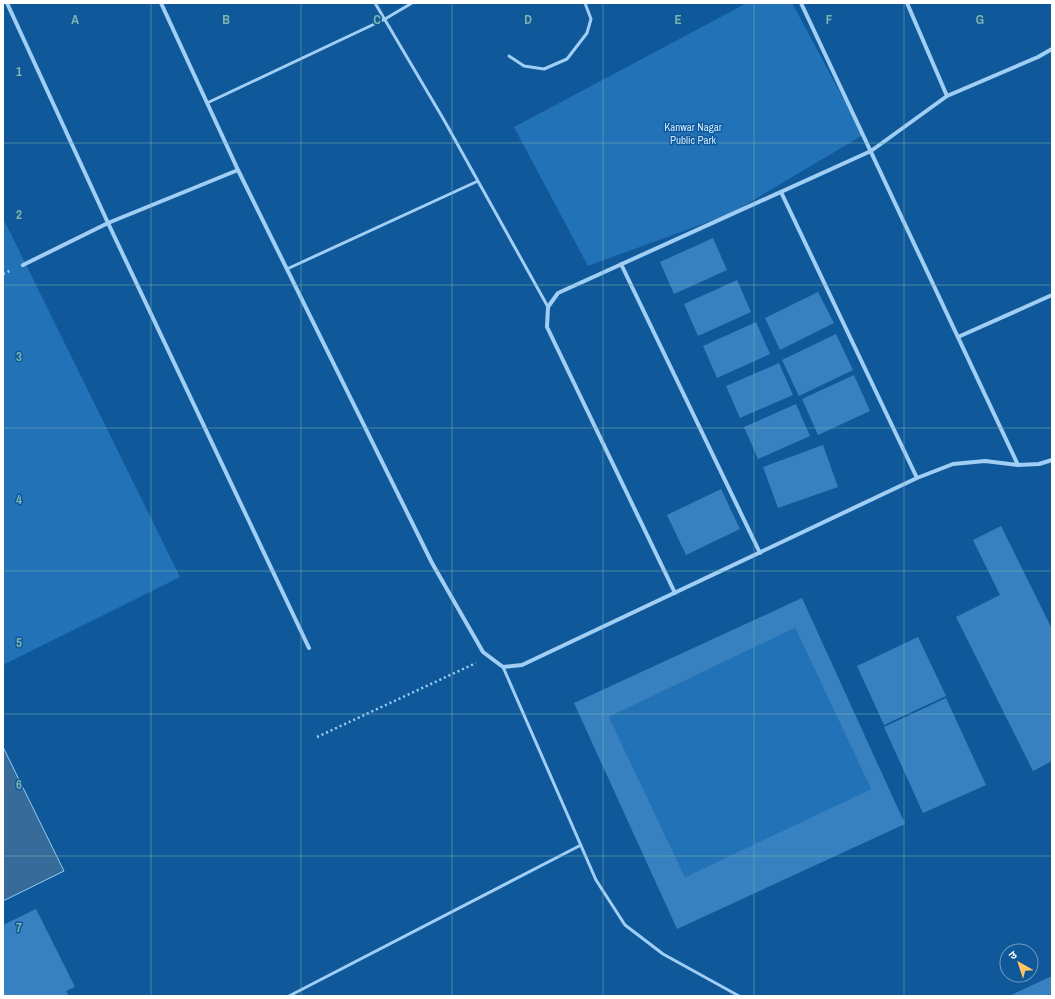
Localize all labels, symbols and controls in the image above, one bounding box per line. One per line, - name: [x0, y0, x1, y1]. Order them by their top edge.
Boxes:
- text: A: [71, 11, 79, 28]
- text: B: [222, 11, 230, 28]
- text: C: [373, 11, 381, 28]
- text: D: [524, 11, 532, 28]
- text: E: [674, 11, 682, 28]
- text: F: [826, 11, 833, 28]
- text: G: [976, 11, 984, 28]
- text: 1: [16, 63, 22, 80]
- park label: Kanwar Nagar Public Park: [664, 120, 722, 147]
- text: 2: [16, 206, 22, 223]
- text: 3: [16, 348, 22, 365]
- text: 4: [16, 491, 22, 508]
- text: 5: [16, 634, 22, 651]
- text: 6: [16, 776, 22, 793]
- text: 7: [16, 919, 22, 936]
- north arrow: [999, 943, 1039, 983]
- text: उ: [1006, 947, 1020, 963]

